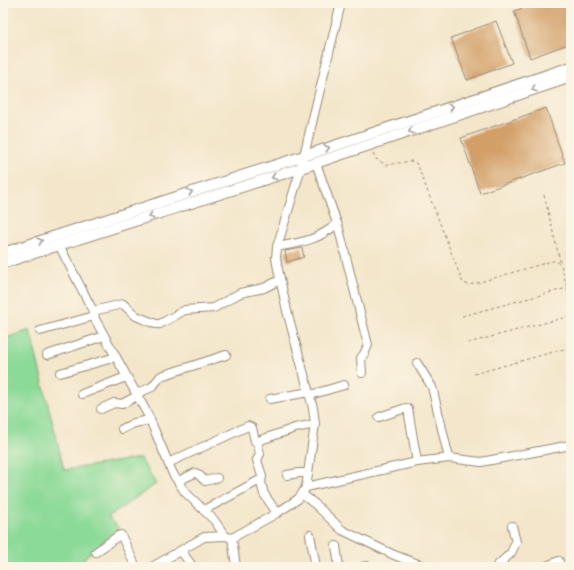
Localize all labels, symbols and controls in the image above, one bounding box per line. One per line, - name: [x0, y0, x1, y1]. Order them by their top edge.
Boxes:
- one-way arrow: [531, 85, 538, 93]
- one-way arrow: [447, 103, 454, 112]
- one-way arrow: [408, 126, 415, 135]
- one-way arrow: [324, 144, 331, 153]
- one-way arrow: [271, 172, 278, 181]
- one-way arrow: [187, 189, 194, 197]
- one-way arrow: [147, 212, 154, 220]
- one-way arrow: [36, 237, 43, 246]

